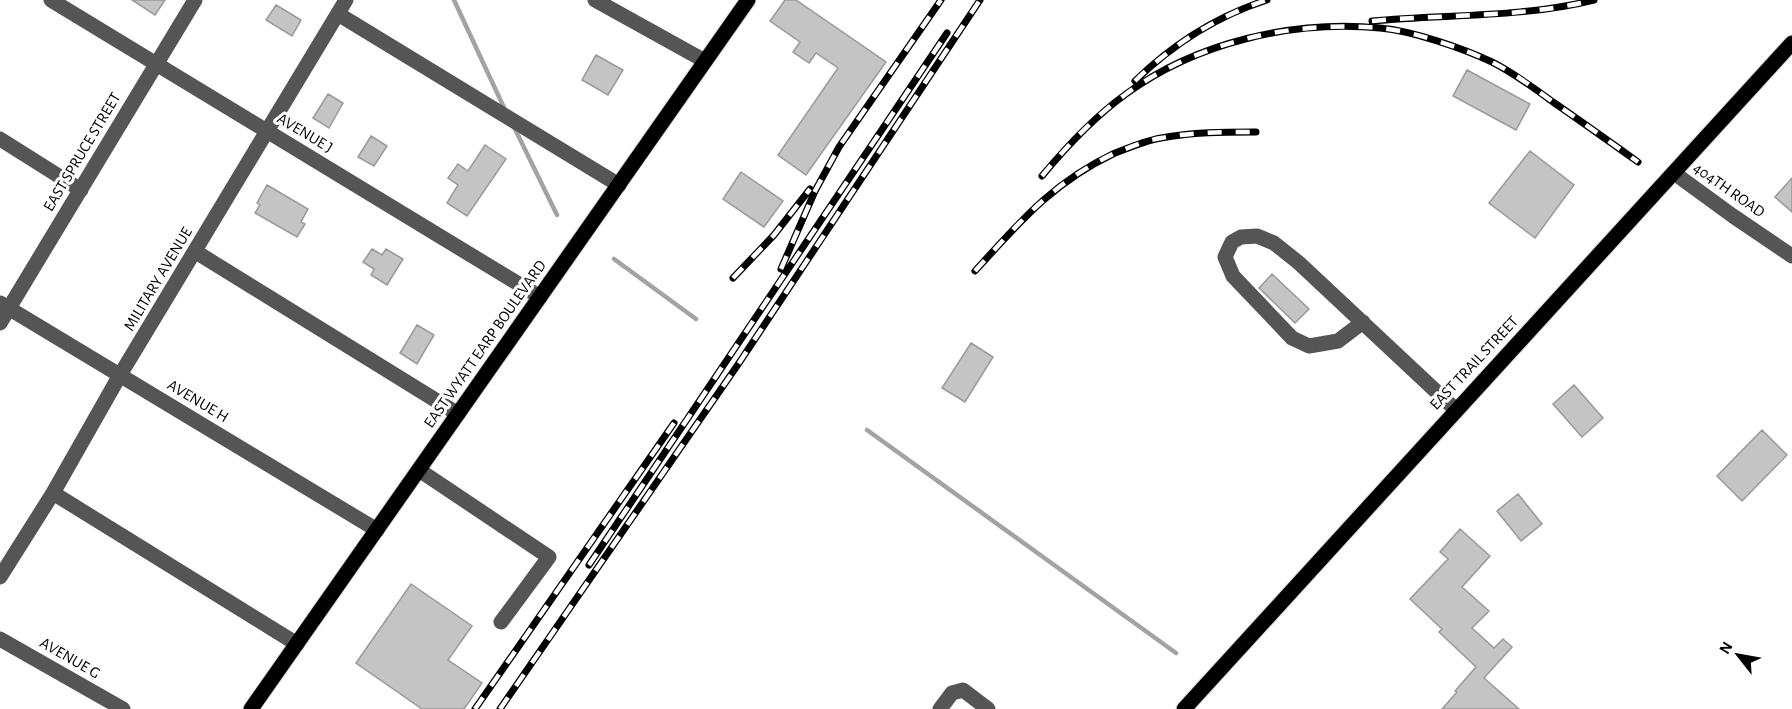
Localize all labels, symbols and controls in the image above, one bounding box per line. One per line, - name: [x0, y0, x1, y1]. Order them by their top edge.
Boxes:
- street label: EAST SPRUCE STREET: [40, 90, 124, 214]
- street label: AVENUE J: [274, 110, 336, 156]
- street label: 404TH ROAD: [1690, 159, 1768, 221]
- street label: MILITARY AVENUE: [121, 224, 195, 334]
- street label: EAST WYATT EARP BOULEVARD: [421, 257, 549, 431]
- street label: EAST TRAIL STREET: [1427, 313, 1521, 413]
- street label: AVENUE H: [165, 377, 231, 425]
- north arrow: [1708, 625, 1768, 685]
- street label: AVENUE G: [37, 634, 103, 682]
- text: N: [1716, 639, 1736, 657]

